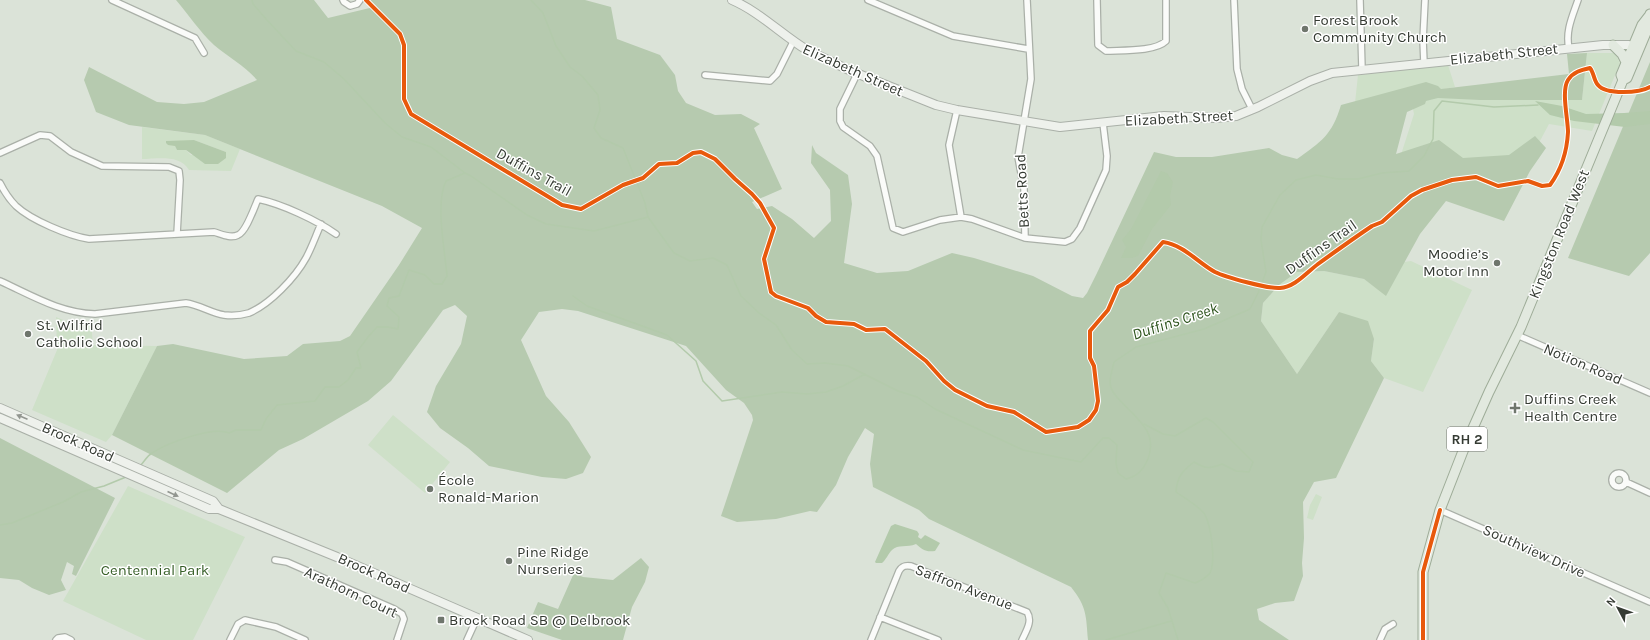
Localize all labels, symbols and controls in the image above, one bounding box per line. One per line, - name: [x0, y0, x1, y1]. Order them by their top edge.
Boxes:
- place label: Forest Brook Community Church: [1313, 11, 1447, 46]
- marker: Forest Brook Community Church: [1300, 24, 1310, 34]
- street label: Elizabeth Street: [1449, 39, 1559, 69]
- street label: Elizabeth Street: [800, 40, 907, 100]
- street label: Elizabeth Street: [1124, 106, 1234, 130]
- street label: Duffins Trail: [493, 144, 575, 200]
- street label: Betts Road: [1011, 153, 1033, 229]
- street label: Kingston Road West: [1525, 166, 1593, 301]
- street label: Duffins Trail: [1282, 216, 1360, 278]
- place label: Moodie’s Motor Inn: [1423, 245, 1489, 280]
- marker: Moodie’s Motor Inn: [1492, 258, 1502, 268]
- water label: Duffins Creek: [1130, 298, 1221, 344]
- place label: St. Wilfrid Catholic School: [36, 316, 143, 351]
- marker: St. Wilfrid Catholic School: [23, 329, 33, 339]
- street label: Notion Road: [1541, 339, 1625, 389]
- place label: Duffins Creek Health Centre: [1524, 390, 1617, 425]
- marker: Duffins Creek Health Centre: [1509, 402, 1521, 414]
- one-way arrow: [16, 414, 27, 420]
- street label: Brock Road: [39, 418, 117, 466]
- road number: RH 2: [1447, 427, 1487, 451]
- place label: École Ronald-Marion: [438, 471, 539, 506]
- marker: École Ronald-Marion: [425, 484, 435, 494]
- one-way arrow: [168, 491, 180, 497]
- street label: Southview Drive: [1480, 520, 1588, 582]
- place label: Pine Ridge Nurseries: [517, 543, 589, 578]
- street label: Brock Road: [335, 549, 413, 597]
- marker: Pine Ridge Nurseries: [504, 556, 514, 566]
- street label: Saffron Avenue: [913, 560, 1015, 614]
- park label: Centennial Park: [101, 561, 209, 579]
- street label: Arathorn Court: [302, 563, 401, 622]
- north arrow: [1598, 588, 1638, 628]
- text: N: [1603, 595, 1618, 609]
- place label: Brock Road SB @ Delbrook: [449, 611, 630, 629]
- marker: Brock Road SB @ Delbrook: [436, 615, 446, 625]

